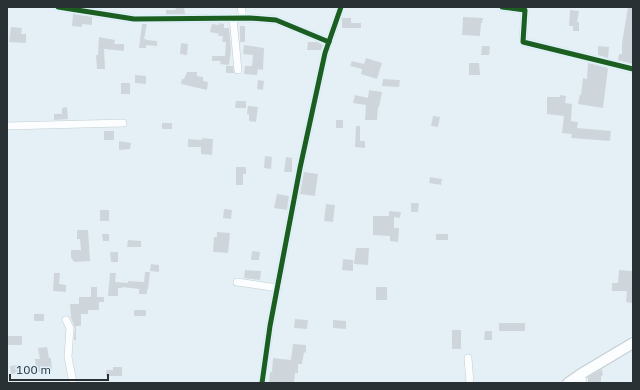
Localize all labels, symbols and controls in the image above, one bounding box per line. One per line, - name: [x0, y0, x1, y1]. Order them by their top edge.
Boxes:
- scale bar: [10, 356, 108, 382]
- text: 100 m: [16, 362, 51, 377]

